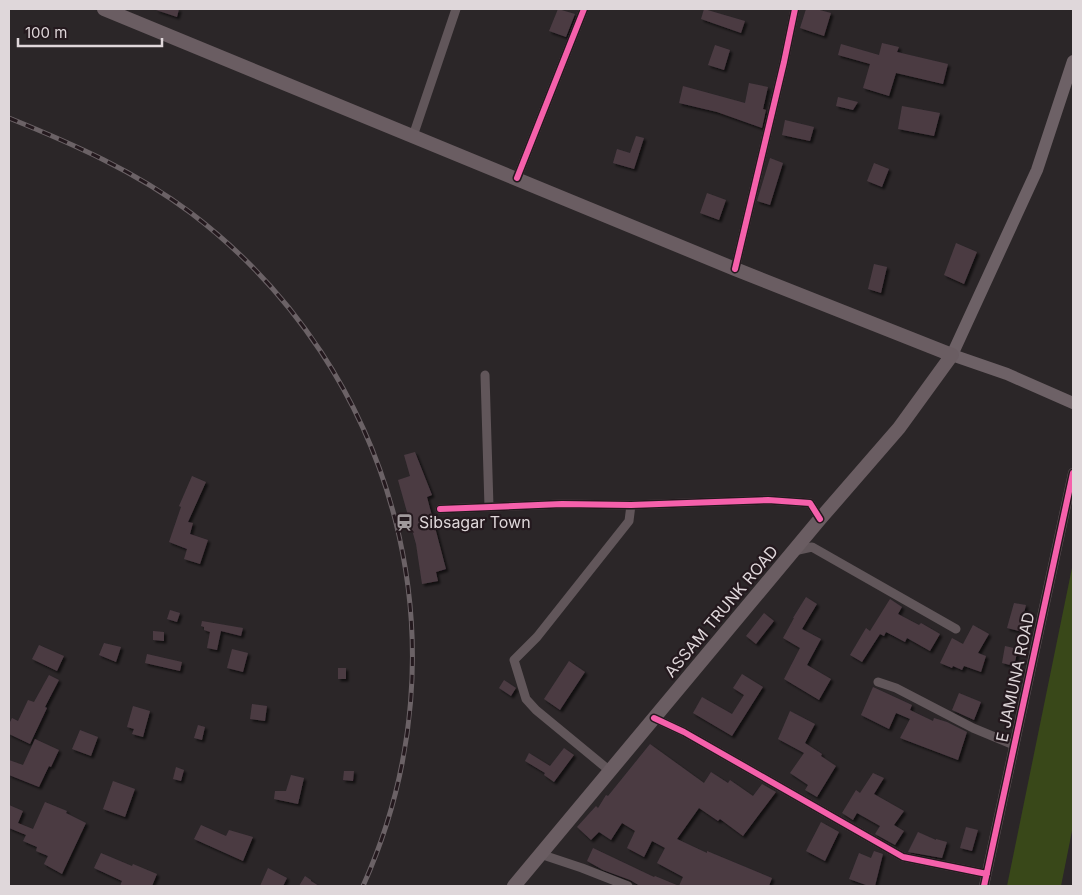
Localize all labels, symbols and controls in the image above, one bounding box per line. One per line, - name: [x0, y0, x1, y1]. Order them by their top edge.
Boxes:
- scale bar: [18, 15, 161, 47]
- text: 100 m: [25, 23, 67, 42]
- station icon: Sibsagar Town: [395, 512, 415, 532]
- place label: Sibsagar Town: [419, 512, 531, 532]
- street label: ASSAM TRUNK ROAD: [660, 541, 782, 681]
- street label: E JAMUNA ROAD: [991, 610, 1039, 744]

